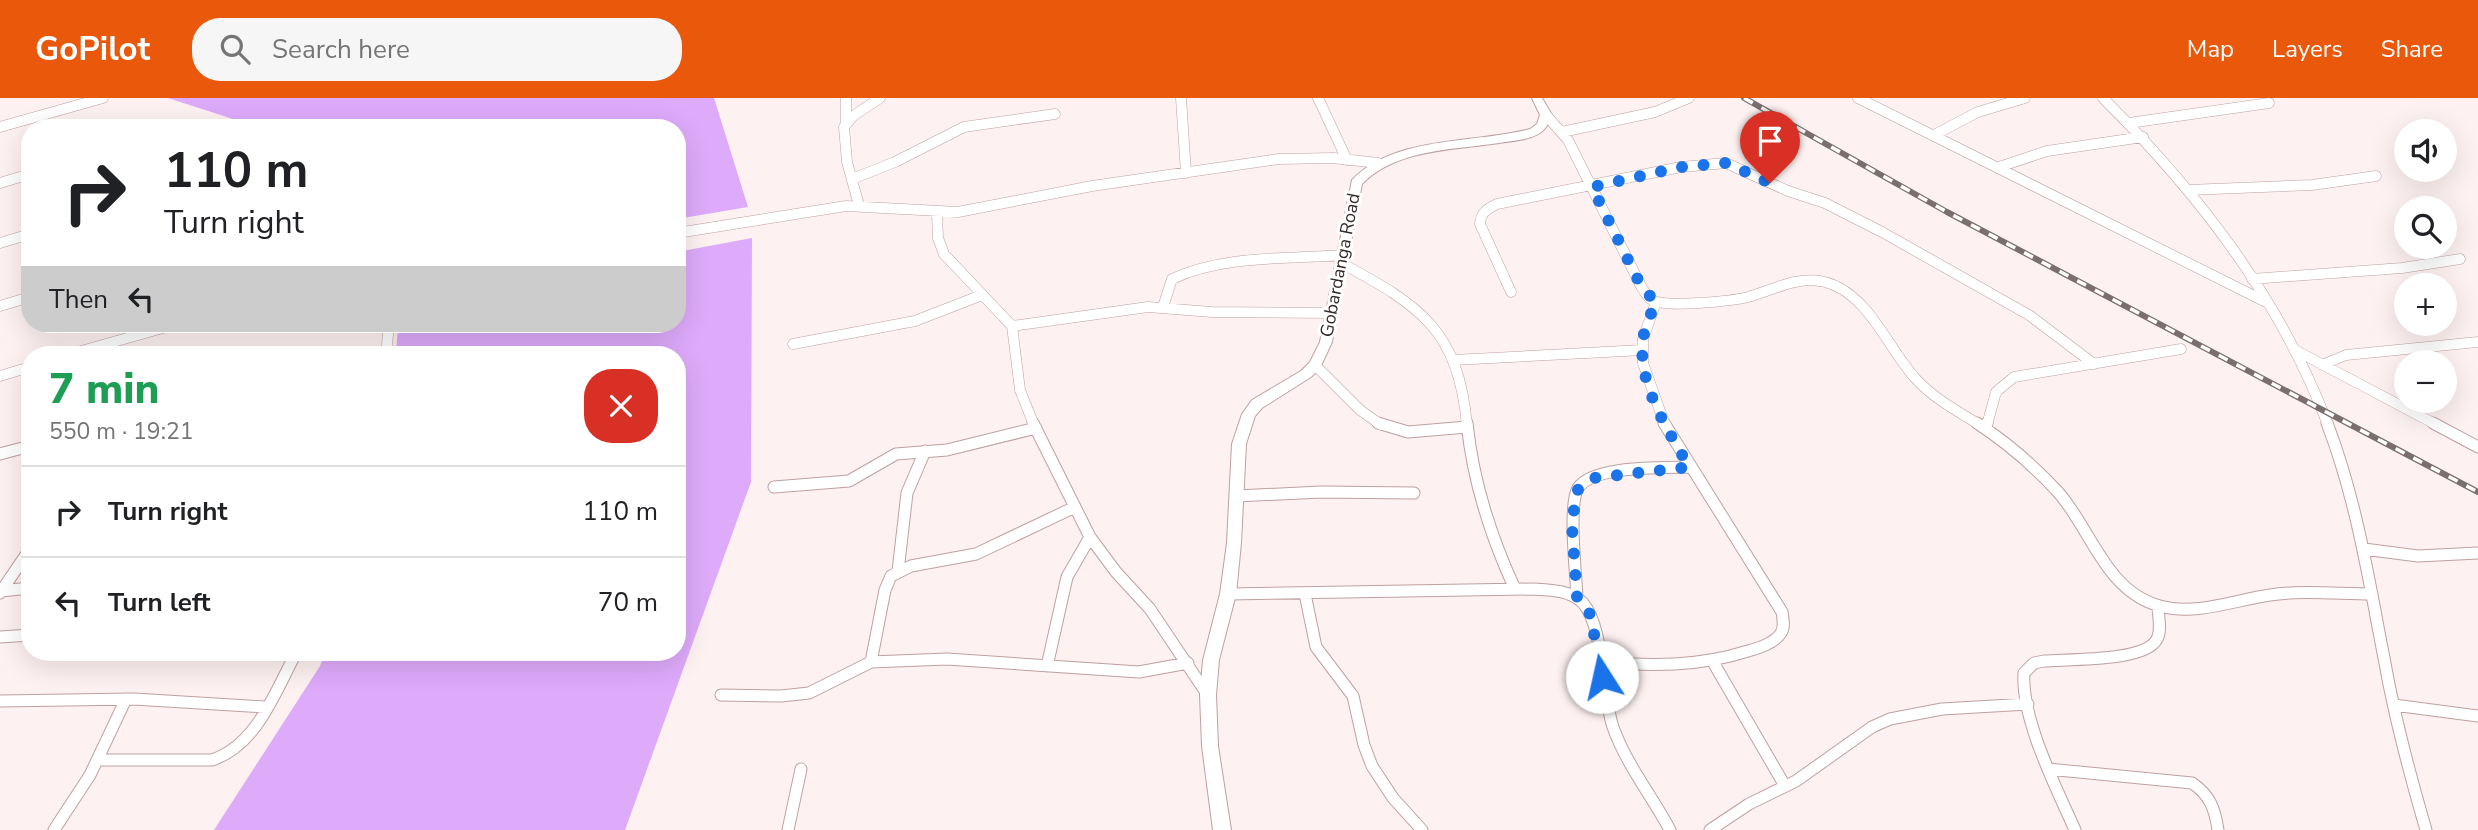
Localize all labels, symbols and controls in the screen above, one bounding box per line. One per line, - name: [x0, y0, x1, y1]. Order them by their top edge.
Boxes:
- search box: [192, 18, 682, 81]
- text: GoPilot: [35, 27, 150, 72]
- icon: search: [216, 30, 254, 68]
- text: Search here: [272, 32, 410, 67]
- text: Map: [2187, 33, 2234, 65]
- text: Layers: [2272, 33, 2343, 65]
- text: Share: [2381, 33, 2443, 65]
- pin: [1740, 111, 1800, 183]
- map controls: [2394, 119, 2457, 413]
- button: sound: [2394, 119, 2457, 182]
- icon: arrive: [1751, 122, 1789, 160]
- text: 110 m: [164, 137, 308, 204]
- icon: right: [49, 147, 140, 238]
- street label: Gobardanga Road: [1314, 191, 1366, 339]
- button: search: [2394, 196, 2457, 259]
- text: Turn right: [164, 201, 304, 244]
- button: +: [2394, 273, 2457, 336]
- icon: left: [122, 280, 160, 318]
- text: Then: [49, 282, 108, 317]
- button: −: [2394, 350, 2457, 413]
- text: 7 min: [49, 361, 159, 418]
- button: close: [584, 369, 658, 443]
- text: 550 m · 19:21: [49, 416, 194, 447]
- icon: right: [49, 493, 87, 531]
- text: Turn right: [108, 494, 227, 529]
- text: 110 m: [582, 494, 658, 529]
- icon: left: [49, 584, 87, 622]
- text: Turn left: [108, 585, 211, 620]
- text: 70 m: [598, 585, 658, 620]
- position arrow: [1565, 640, 1639, 714]

